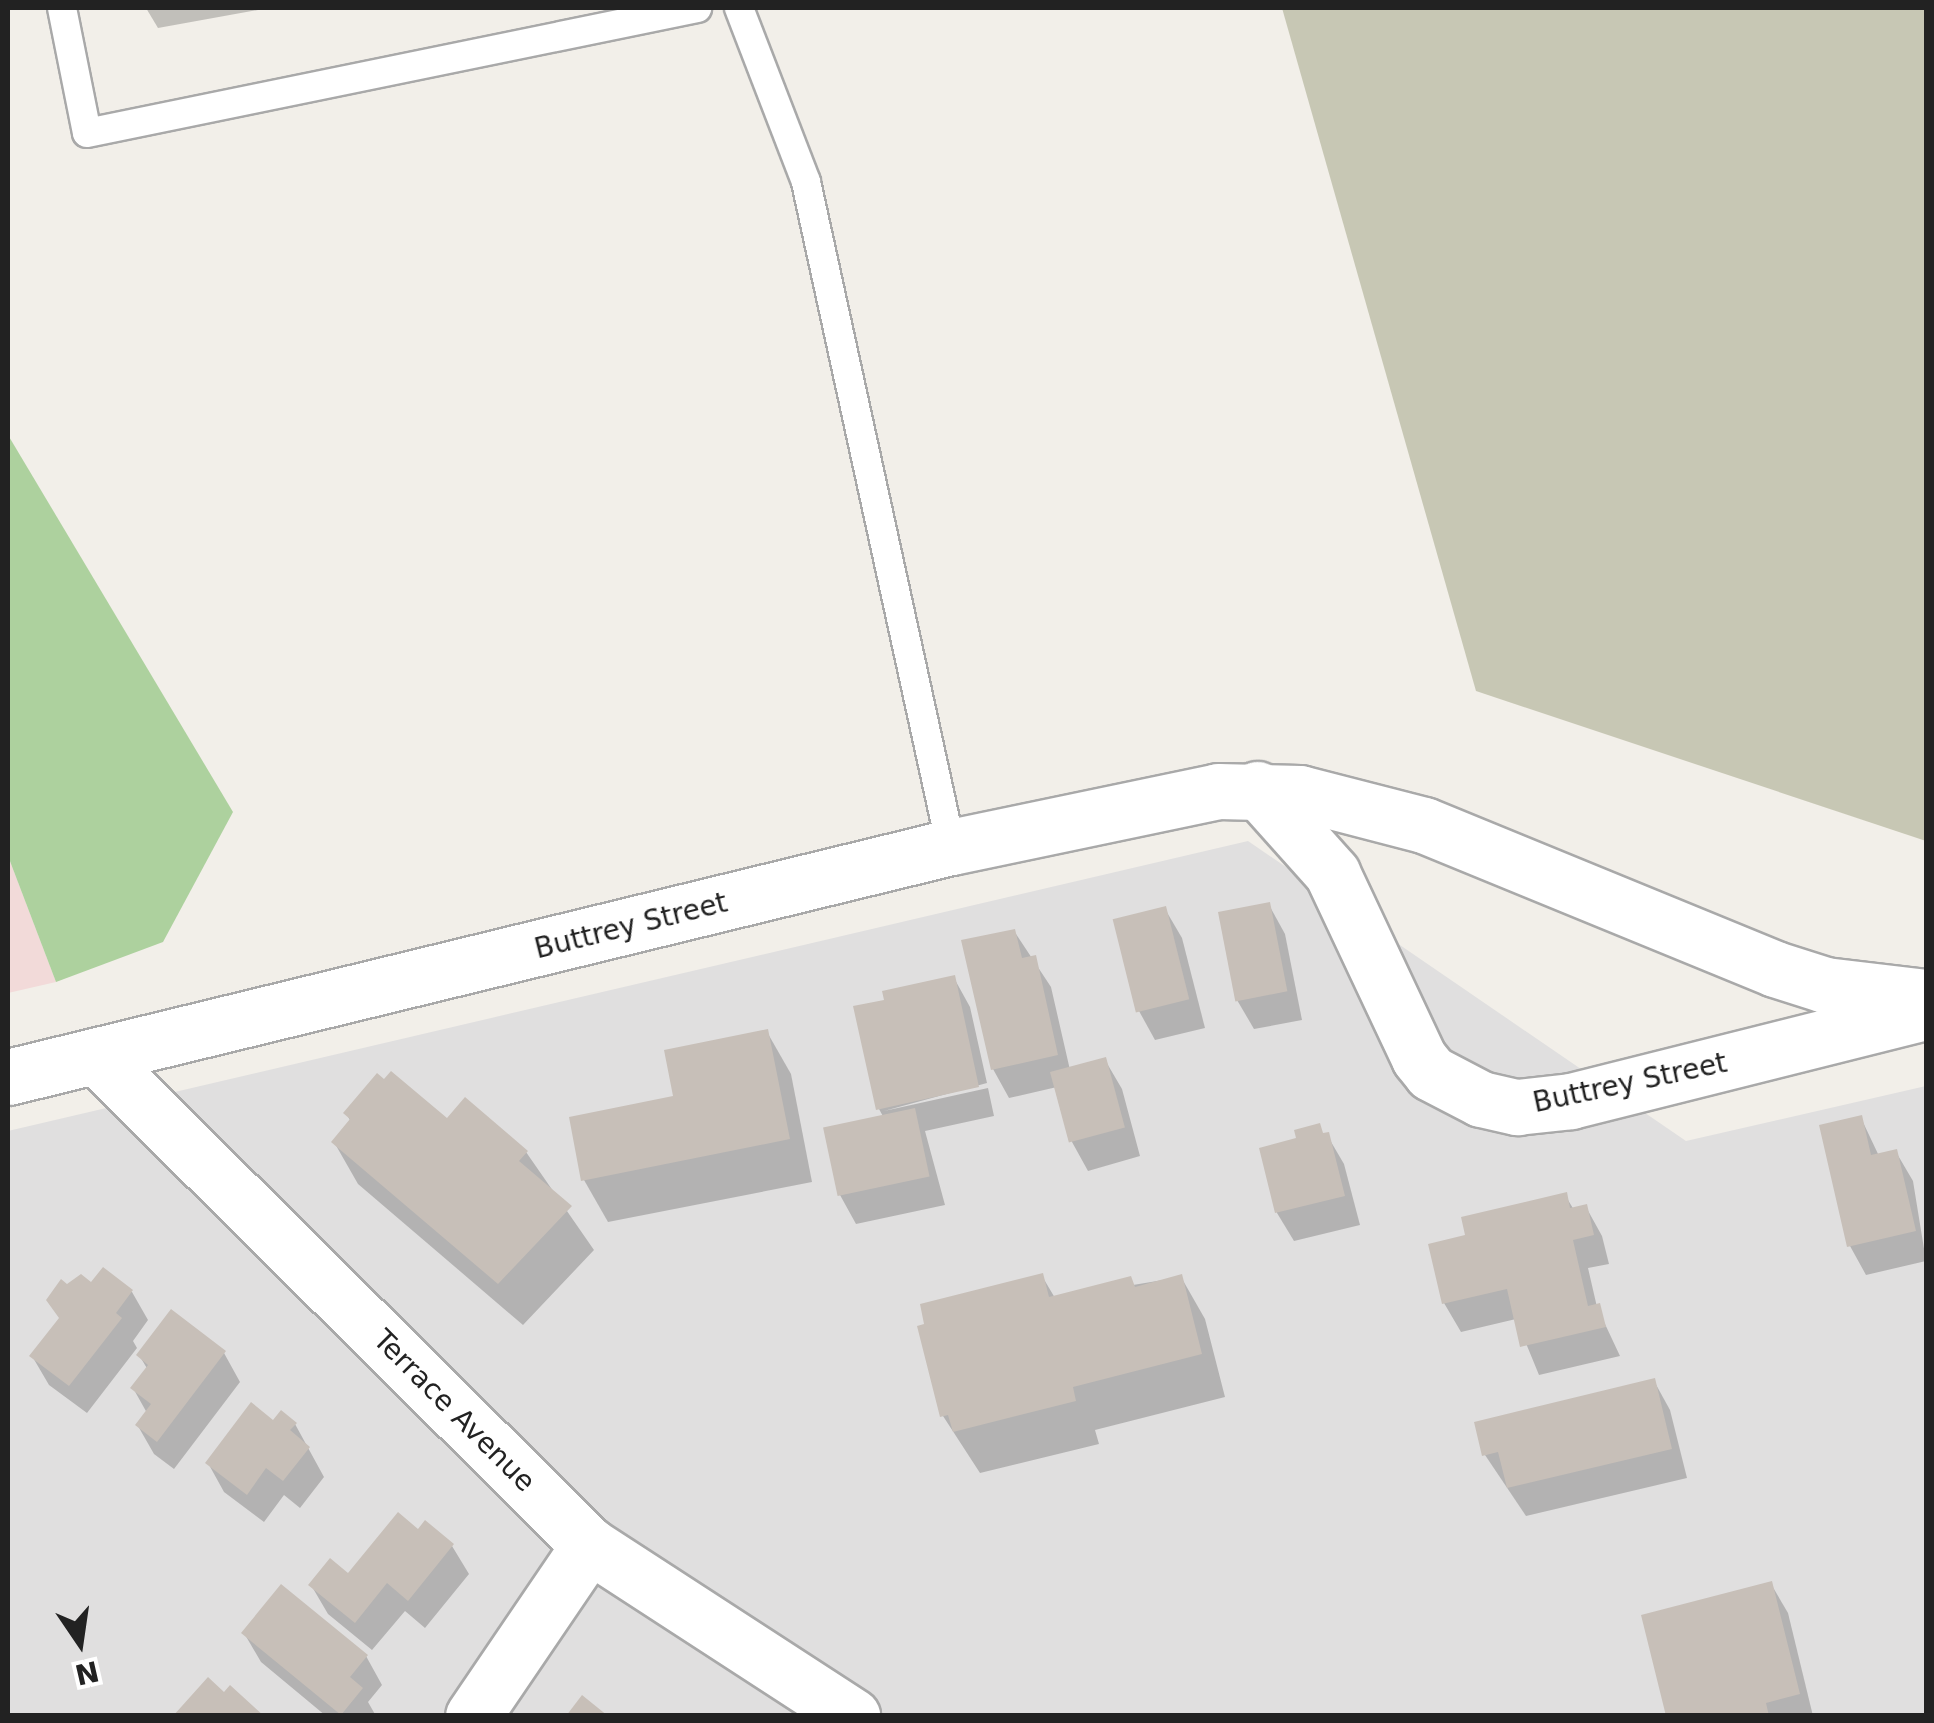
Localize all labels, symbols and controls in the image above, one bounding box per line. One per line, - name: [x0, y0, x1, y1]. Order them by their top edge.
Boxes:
- street label: Buttrey Street: [531, 886, 731, 966]
- street label: Buttrey Street: [1530, 1046, 1730, 1120]
- street label: Terrace Avenue: [366, 1323, 542, 1499]
- north arrow: [30, 1593, 130, 1693]
- text: N: [72, 1654, 102, 1691]

